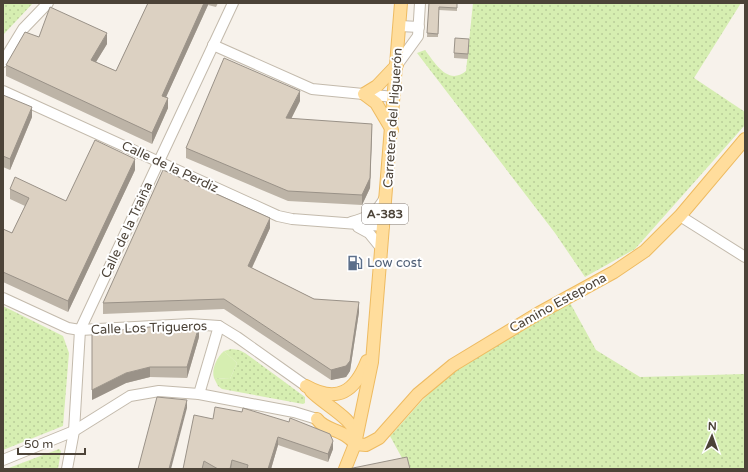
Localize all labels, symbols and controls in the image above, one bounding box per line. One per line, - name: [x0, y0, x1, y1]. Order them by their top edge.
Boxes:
- street label: Carretera del Higuerón: [380, 47, 406, 189]
- street label: Calle de la Perdiz: [119, 138, 221, 196]
- street label: Calle de la Traiña: [98, 179, 156, 281]
- road number: A-383: [362, 204, 408, 224]
- fuel station icon: Low cost: [346, 254, 364, 272]
- place label: Low cost: [367, 255, 422, 271]
- street label: Camino Estepona: [507, 270, 609, 336]
- street label: Calle Los Trigueros: [91, 318, 207, 338]
- north arrow: [692, 416, 732, 456]
- text: N: [708, 420, 717, 433]
- scale bar: [18, 430, 85, 456]
- text: 50 m: [24, 437, 53, 451]

